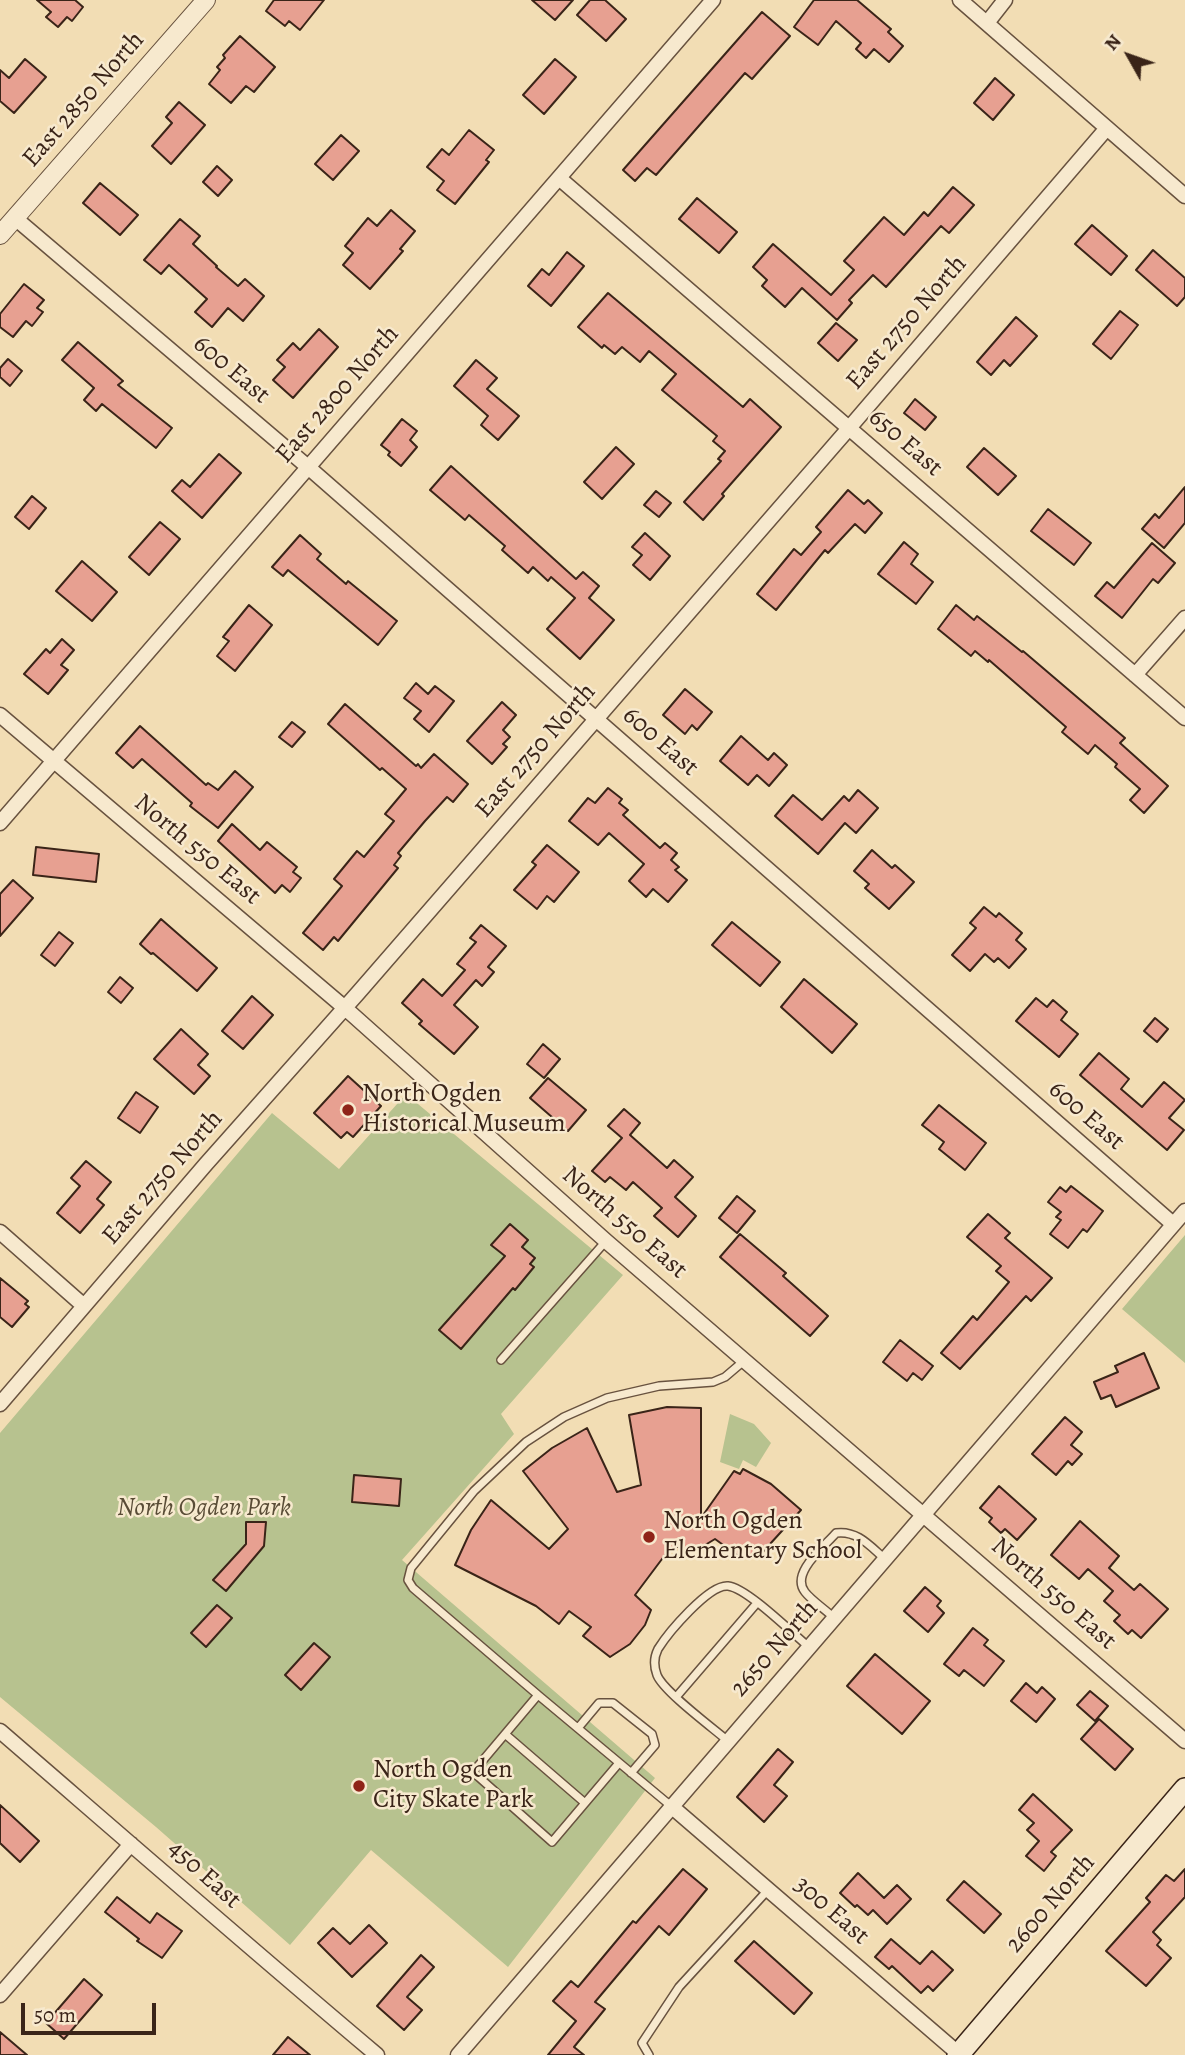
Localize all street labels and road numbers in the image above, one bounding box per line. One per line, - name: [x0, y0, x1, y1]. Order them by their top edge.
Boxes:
- street label: East 2850 North: [17, 26, 151, 174]
- street label: East 2750 North: [840, 249, 974, 397]
- street label: East 2800 North: [270, 320, 406, 470]
- street label: 600 East: [186, 329, 276, 411]
- street label: 650 East: [861, 402, 949, 484]
- street label: East 2750 North: [469, 677, 603, 825]
- street label: 600 East: [615, 700, 705, 784]
- street label: North 550 East: [127, 788, 267, 912]
- street label: 600 East: [1041, 1074, 1131, 1158]
- street label: East 2750 North: [96, 1104, 230, 1252]
- street label: North 550 East: [555, 1160, 693, 1286]
- street label: North 550 East: [984, 1531, 1122, 1657]
- street label: 2650 North: [724, 1594, 826, 1704]
- street label: 450 East: [161, 1834, 247, 1916]
- street label: 2600 North: [1000, 1848, 1102, 1960]
- street label: 300 East: [787, 1870, 875, 1952]

